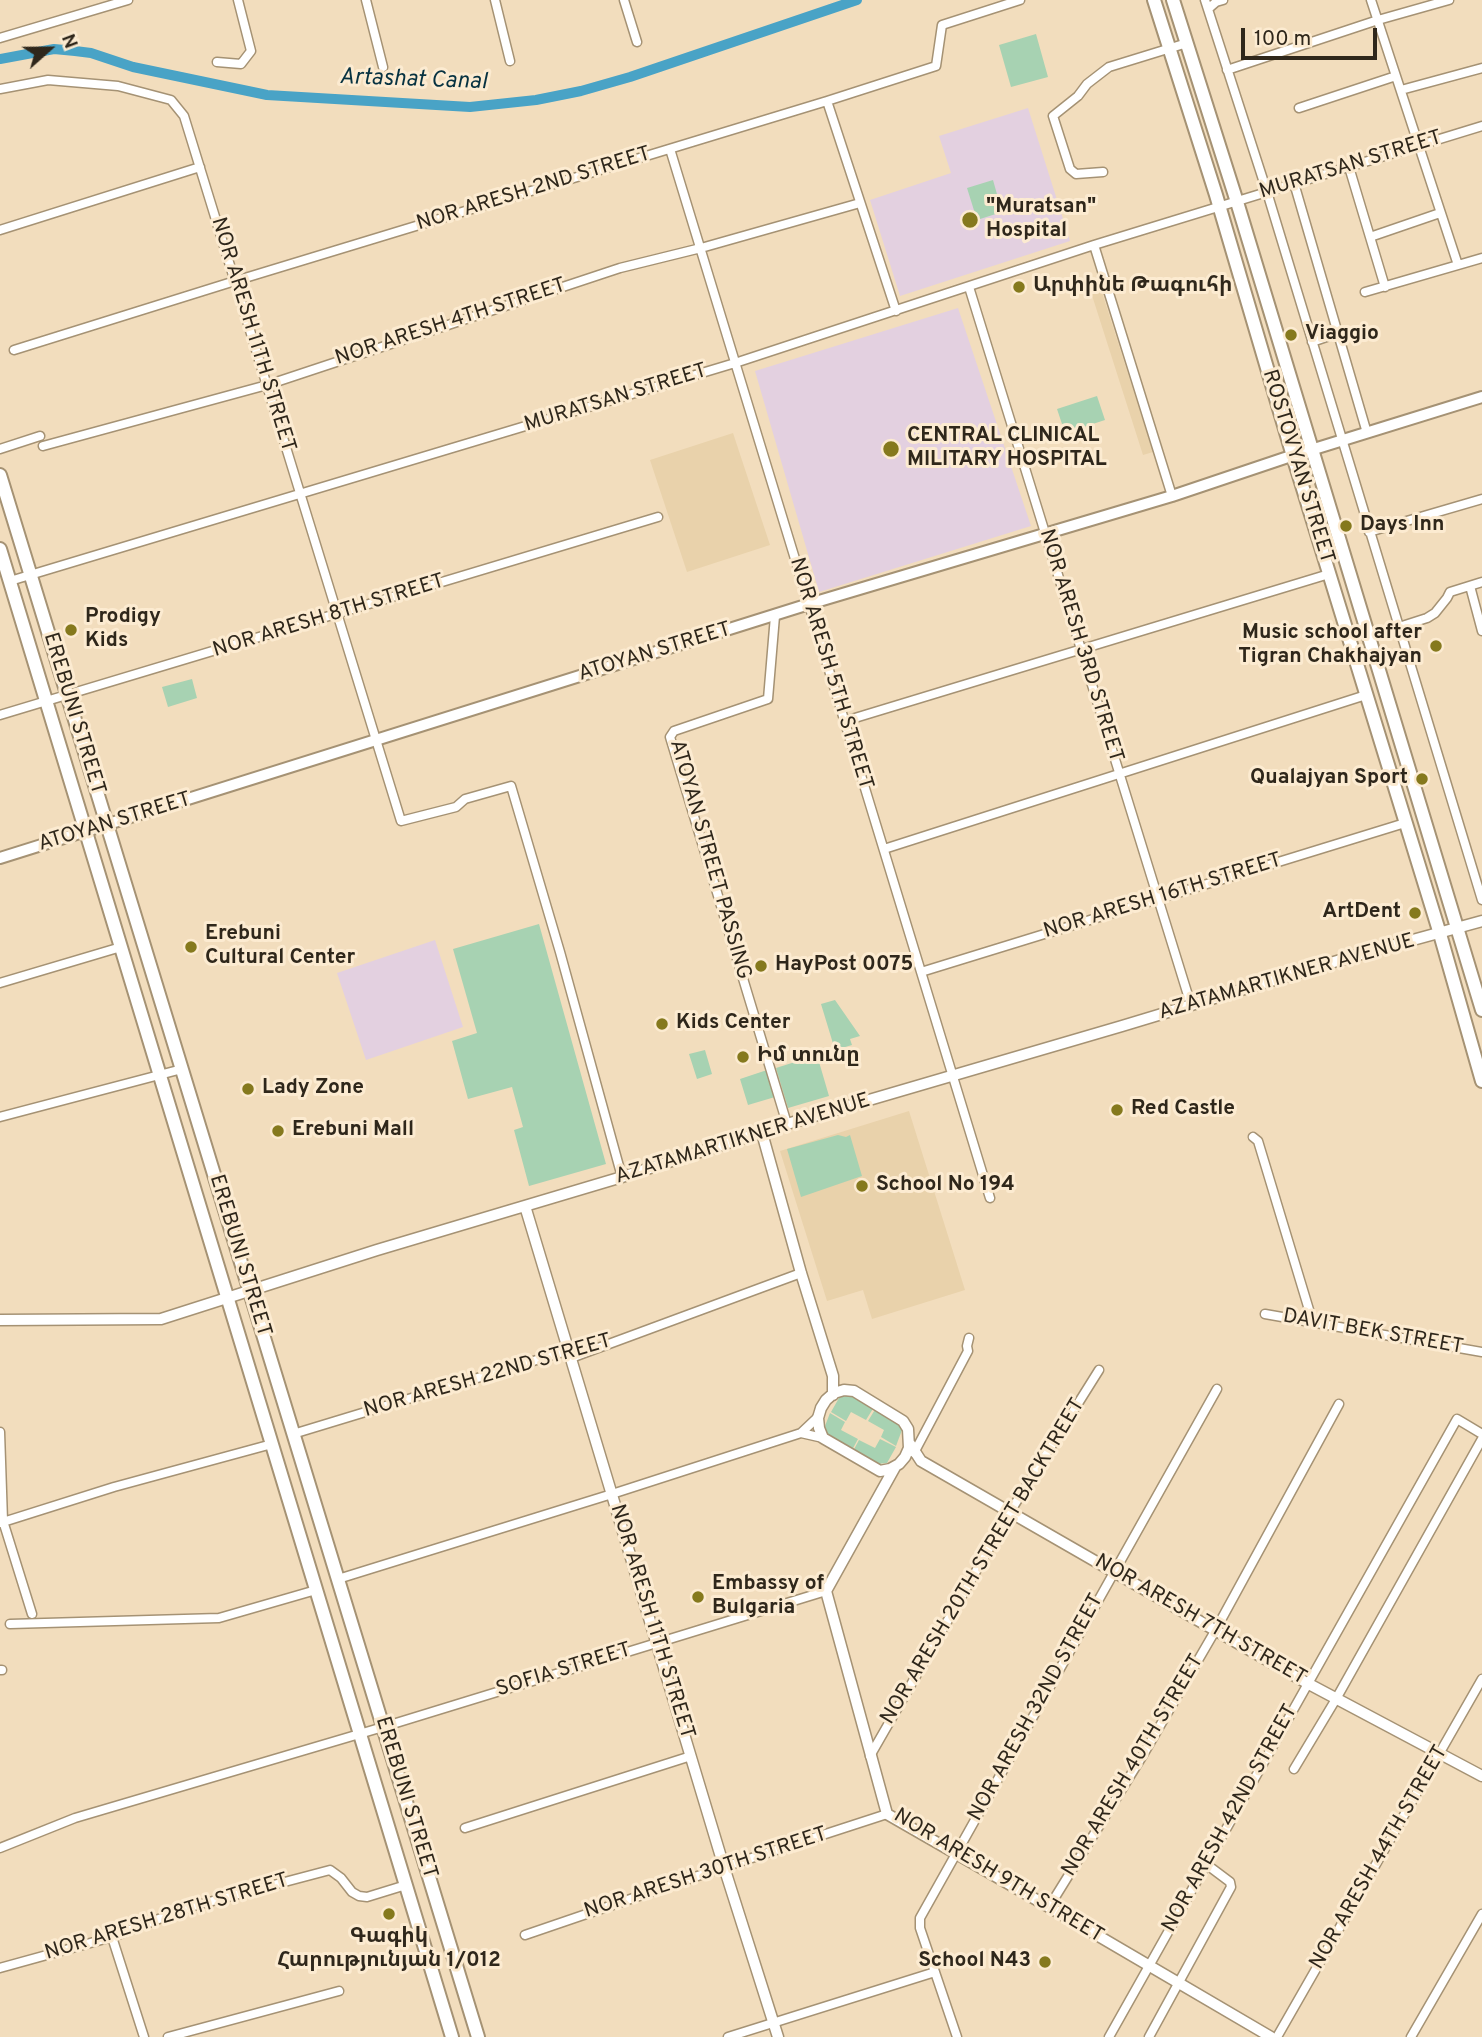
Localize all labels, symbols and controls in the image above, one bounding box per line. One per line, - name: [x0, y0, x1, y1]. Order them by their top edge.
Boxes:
- north arrow: [14, 14, 84, 84]
- scale bar: [1244, 14, 1380, 58]
- text: 100 m: [1254, 26, 1311, 53]
- text: N: [55, 31, 82, 52]
- water label: Artashat Canal: [339, 65, 487, 97]
- street label: MURATSAN STREET: [1257, 126, 1445, 206]
- street label: NOR ARESH 2ND STREET: [414, 142, 654, 238]
- place label: "Muratsan" Hospital: [986, 195, 1096, 245]
- marker: "Muratsan" Hospital: [960, 210, 980, 230]
- street label: NOR ARESH 11TH STREET: [204, 215, 300, 455]
- street label: NOR ARESH 4TH STREET: [332, 274, 570, 372]
- place label: Արփինե Թագուհի: [1033, 274, 1232, 300]
- marker: Արփինե Թագուհի: [1011, 279, 1027, 295]
- place label: Viaggio: [1305, 322, 1379, 348]
- marker: Viaggio: [1283, 327, 1299, 343]
- street label: MURATSAN STREET: [522, 359, 710, 439]
- street label: ROSTOVYAN STREET: [1255, 367, 1339, 567]
- place label: CENTRAL CLINICAL MILITARY HOSPITAL: [907, 424, 1107, 474]
- marker: CENTRAL CLINICAL MILITARY HOSPITAL: [881, 439, 901, 459]
- place label: Days Inn: [1360, 513, 1444, 539]
- marker: Days Inn: [1338, 518, 1354, 534]
- street label: NOR ARESH 3RD STREET: [1032, 526, 1128, 766]
- street label: NOR ARESH 5TH STREET: [783, 555, 877, 793]
- street label: NOR ARESH 8TH STREET: [210, 570, 448, 664]
- place label: Prodigy Kids: [85, 605, 161, 655]
- street label: ATOYAN STREET: [576, 618, 734, 688]
- place label: Music school after Tigran Chakhajyan: [1238, 621, 1422, 671]
- marker: Prodigy Kids: [63, 622, 79, 638]
- street label: EREBUNI STREET: [36, 630, 110, 798]
- marker: Music school after Tigran Chakhajyan: [1428, 638, 1444, 654]
- street label: ATOYAN STREET PASSING: [663, 737, 755, 983]
- place label: Qualajyan Sport: [1250, 766, 1408, 792]
- marker: Qualajyan Sport: [1414, 771, 1430, 787]
- street label: ATOYAN STREET: [36, 788, 194, 858]
- street label: NOR ARESH 16TH STREET: [1041, 849, 1285, 945]
- place label: ArtDent: [1322, 900, 1401, 926]
- marker: ArtDent: [1407, 905, 1423, 921]
- place label: Erebuni Cultural Center: [205, 922, 355, 972]
- street label: AZATAMARTIKNER AVENUE: [1156, 929, 1418, 1027]
- marker: Erebuni Cultural Center: [183, 939, 199, 955]
- place label: HayPost 0075: [775, 953, 913, 979]
- marker: HayPost 0075: [753, 958, 769, 974]
- place label: Kids Center: [676, 1011, 790, 1037]
- marker: Kids Center: [654, 1016, 670, 1032]
- place label: Իմ տունը: [757, 1044, 860, 1070]
- marker: Իմ տունը: [735, 1049, 751, 1065]
- place label: Lady Zone: [262, 1076, 364, 1102]
- marker: Lady Zone: [240, 1081, 256, 1097]
- street label: AZATAMARTIKNER AVENUE: [612, 1089, 874, 1191]
- place label: Red Castle: [1131, 1097, 1235, 1123]
- marker: Red Castle: [1109, 1102, 1125, 1118]
- place label: Erebuni Mall: [292, 1118, 414, 1144]
- marker: Erebuni Mall: [270, 1123, 286, 1139]
- street label: EREBUNI STREET: [202, 1172, 276, 1340]
- place label: School No 194: [876, 1173, 1015, 1199]
- marker: School No 194: [854, 1178, 870, 1194]
- street label: DAVIT BEK STREET: [1281, 1305, 1465, 1361]
- street label: NOR ARESH 22ND STREET: [361, 1330, 615, 1424]
- street label: NOR ARESH 20TH STREET BACKTREET: [876, 1394, 1092, 1730]
- street label: NOR ARESH 11TH STREET: [603, 1502, 699, 1742]
- street label: NOR ARESH 7TH STREET: [1090, 1550, 1310, 1692]
- place label: Embassy of Bulgaria: [712, 1572, 824, 1622]
- marker: Embassy of Bulgaria: [690, 1589, 706, 1605]
- street label: NOR ARESH 32ND STREET: [964, 1590, 1110, 1826]
- street label: SOFIA STREET: [493, 1639, 635, 1703]
- street label: NOR ARESH 40TH STREET: [1058, 1650, 1210, 1882]
- street label: NOR ARESH 42ND STREET: [1158, 1701, 1304, 1937]
- street label: EREBUNI STREET: [368, 1714, 442, 1882]
- street label: NOR ARESH 44TH STREET: [1306, 1742, 1454, 1974]
- street label: NOR ARESH 9TH STREET: [888, 1804, 1108, 1950]
- street label: NOR ARESH 30TH STREET: [581, 1823, 831, 1925]
- street label: NOR ARESH 28TH STREET: [42, 1869, 292, 1967]
- marker: Գագիկ Հարությունյան 1/012: [381, 1906, 397, 1922]
- place label: Գագիկ Հարությունյան 1/012: [277, 1925, 501, 1975]
- place label: School N43: [918, 1949, 1031, 1975]
- marker: School N43: [1037, 1954, 1053, 1970]

